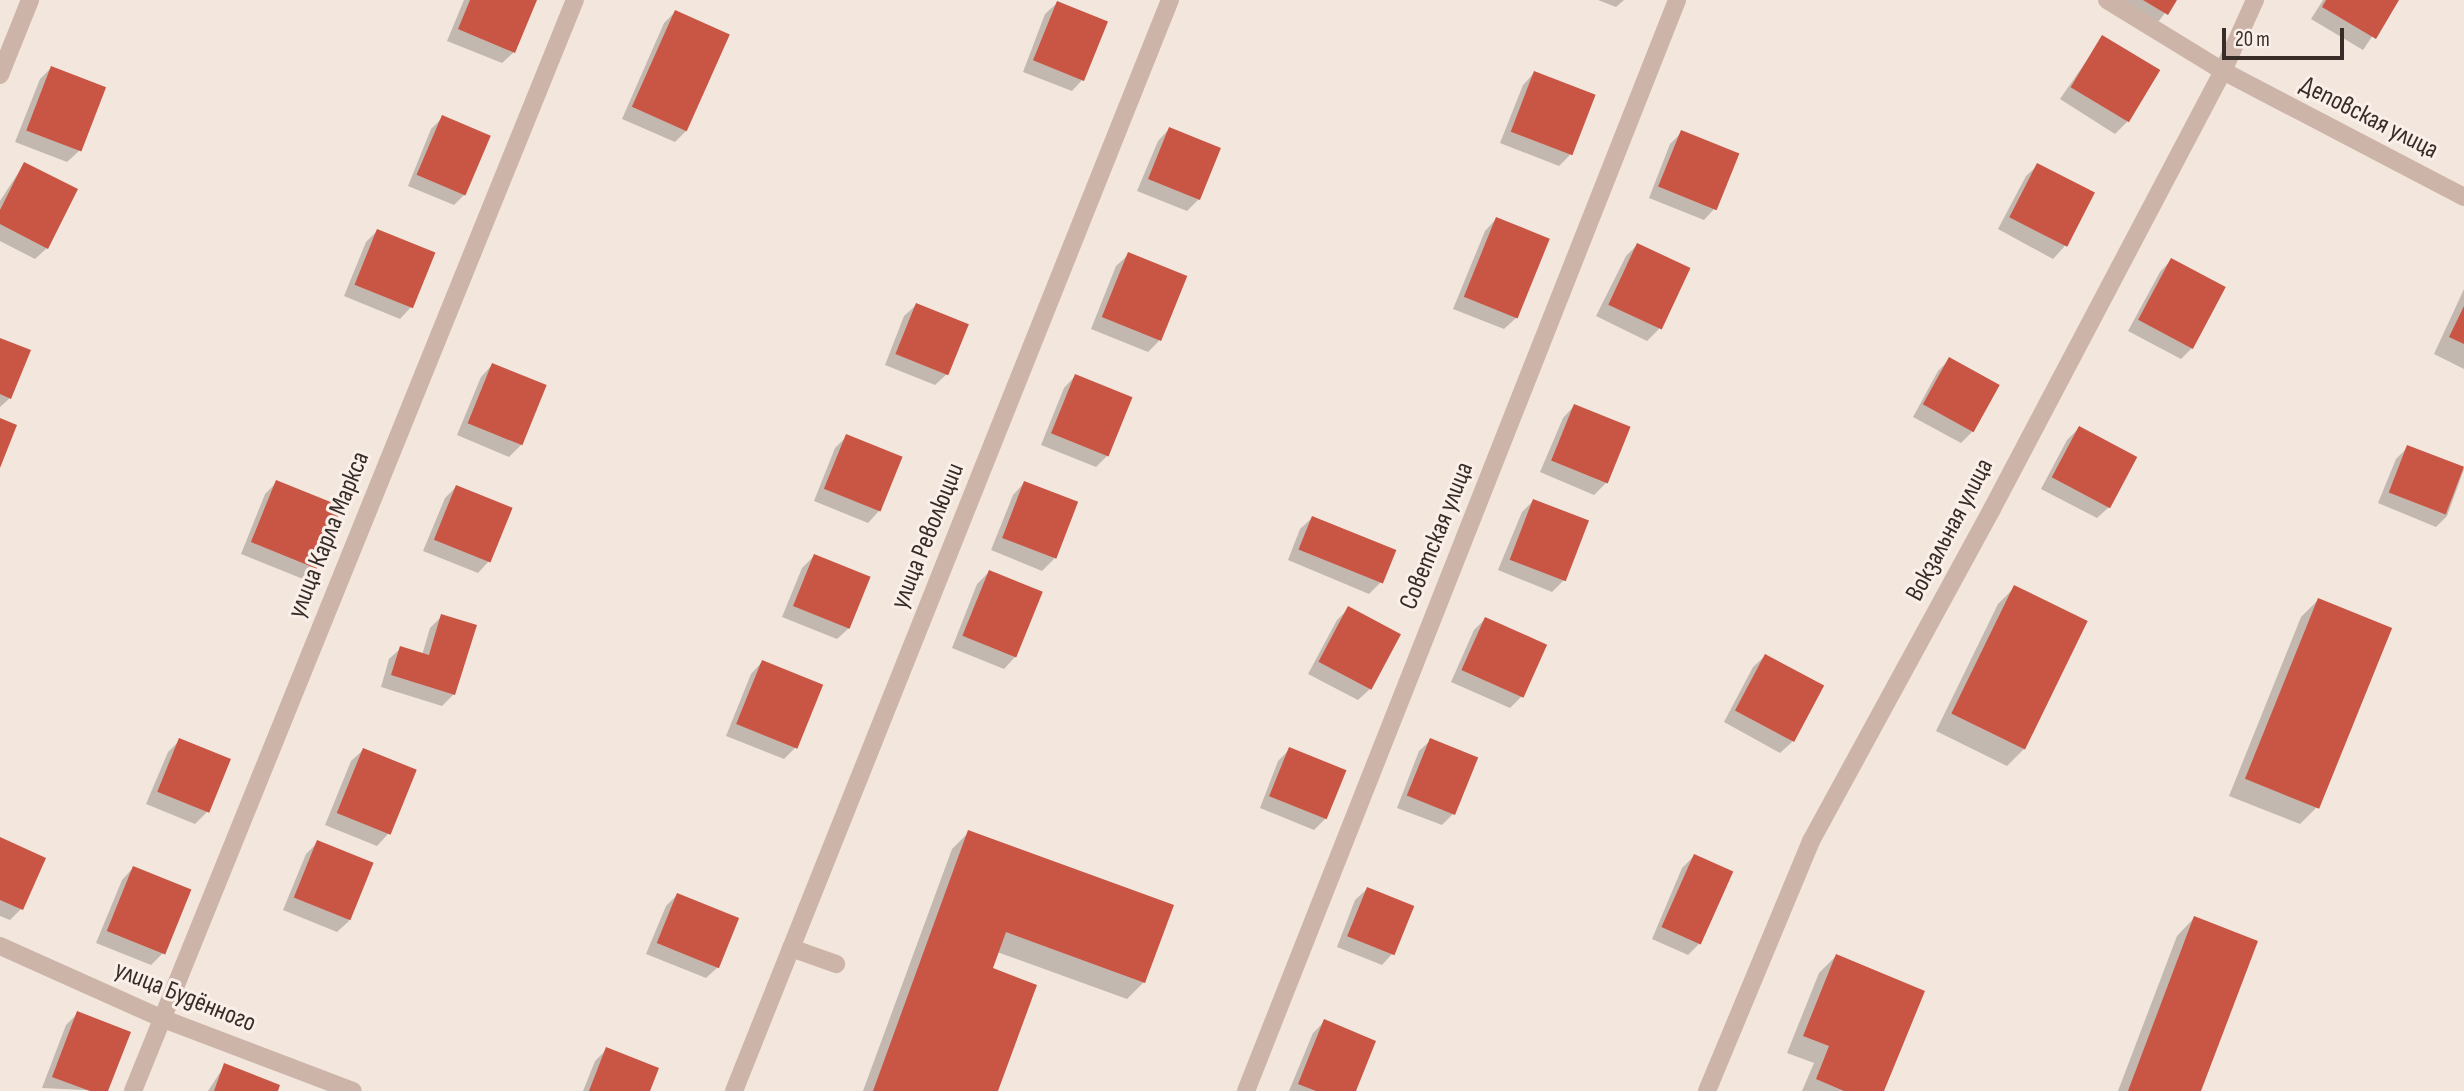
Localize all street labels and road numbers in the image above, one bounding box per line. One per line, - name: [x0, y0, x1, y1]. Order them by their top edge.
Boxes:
- street label: Деповская улица: [2295, 70, 2443, 166]
- street label: улица Карла Маркса: [281, 447, 377, 623]
- street label: Вокзальная улица: [1899, 454, 2001, 606]
- street label: Советская улица: [1393, 458, 1481, 614]
- street label: улица Революции: [885, 459, 971, 613]
- street label: улица Будённого: [110, 954, 260, 1040]

